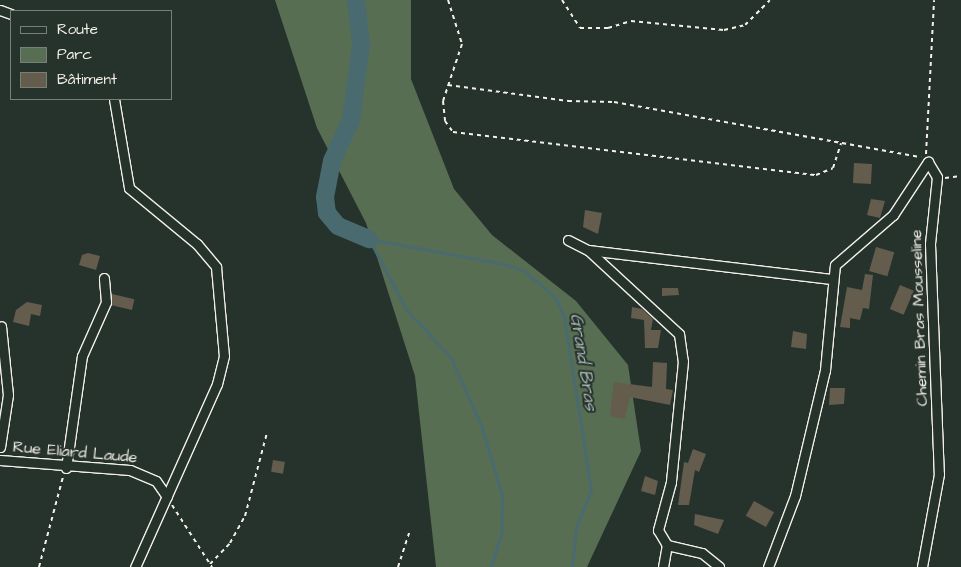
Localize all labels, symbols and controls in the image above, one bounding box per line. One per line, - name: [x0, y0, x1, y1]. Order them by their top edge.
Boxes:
- legend: [10, 10, 172, 100]
- text: Route: [57, 19, 98, 40]
- text: Parc: [57, 44, 92, 65]
- text: Bâtiment: [57, 69, 117, 90]
- street label: Chemin Bras Mousseline: [906, 229, 932, 407]
- water label: Grand Bras: [565, 312, 601, 412]
- street label: Rue Eliard Laude: [12, 437, 138, 467]

